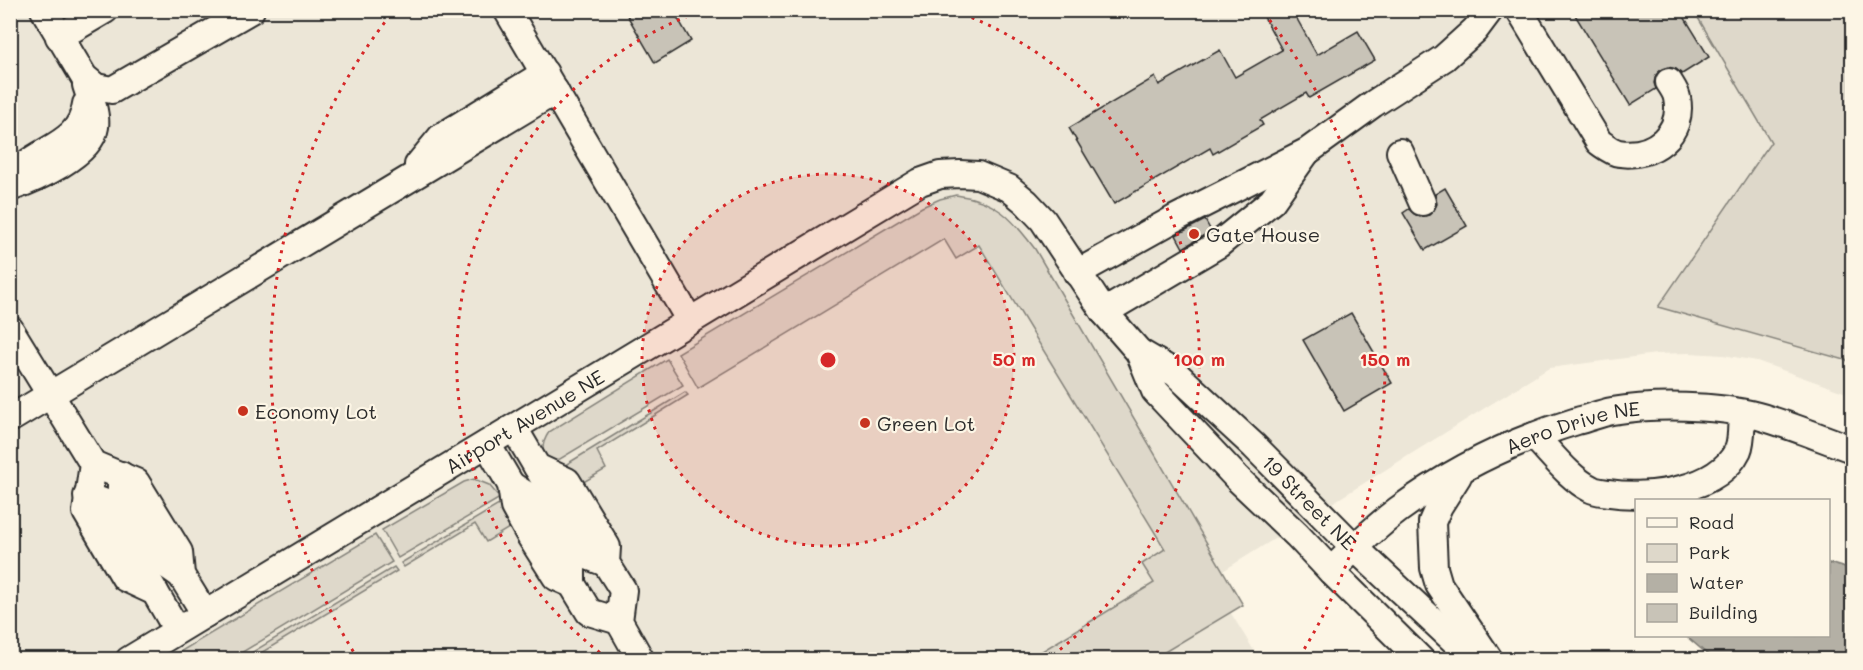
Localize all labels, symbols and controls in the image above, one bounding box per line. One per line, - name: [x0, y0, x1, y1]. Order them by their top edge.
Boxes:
- place label: Gate House: [1206, 221, 1320, 247]
- marker: Gate House: [1187, 227, 1201, 241]
- text: 50 m: [993, 347, 1035, 371]
- text: 100 m: [1173, 347, 1225, 371]
- text: 150 m: [1360, 347, 1410, 371]
- centre of rings: [818, 350, 838, 370]
- street label: Airport Avenue NE: [440, 363, 609, 479]
- street label: Aero Drive NE: [1501, 395, 1641, 459]
- place label: Economy Lot: [255, 398, 377, 424]
- marker: Economy Lot: [236, 404, 250, 418]
- place label: Green Lot: [877, 410, 975, 436]
- marker: Green Lot: [858, 416, 872, 430]
- street label: 19 Street NE: [1257, 449, 1362, 555]
- legend: [1635, 499, 1830, 637]
- text: Road: [1689, 510, 1734, 534]
- text: Park: [1689, 540, 1730, 564]
- text: Water: [1689, 570, 1744, 594]
- text: Building: [1689, 600, 1757, 624]

